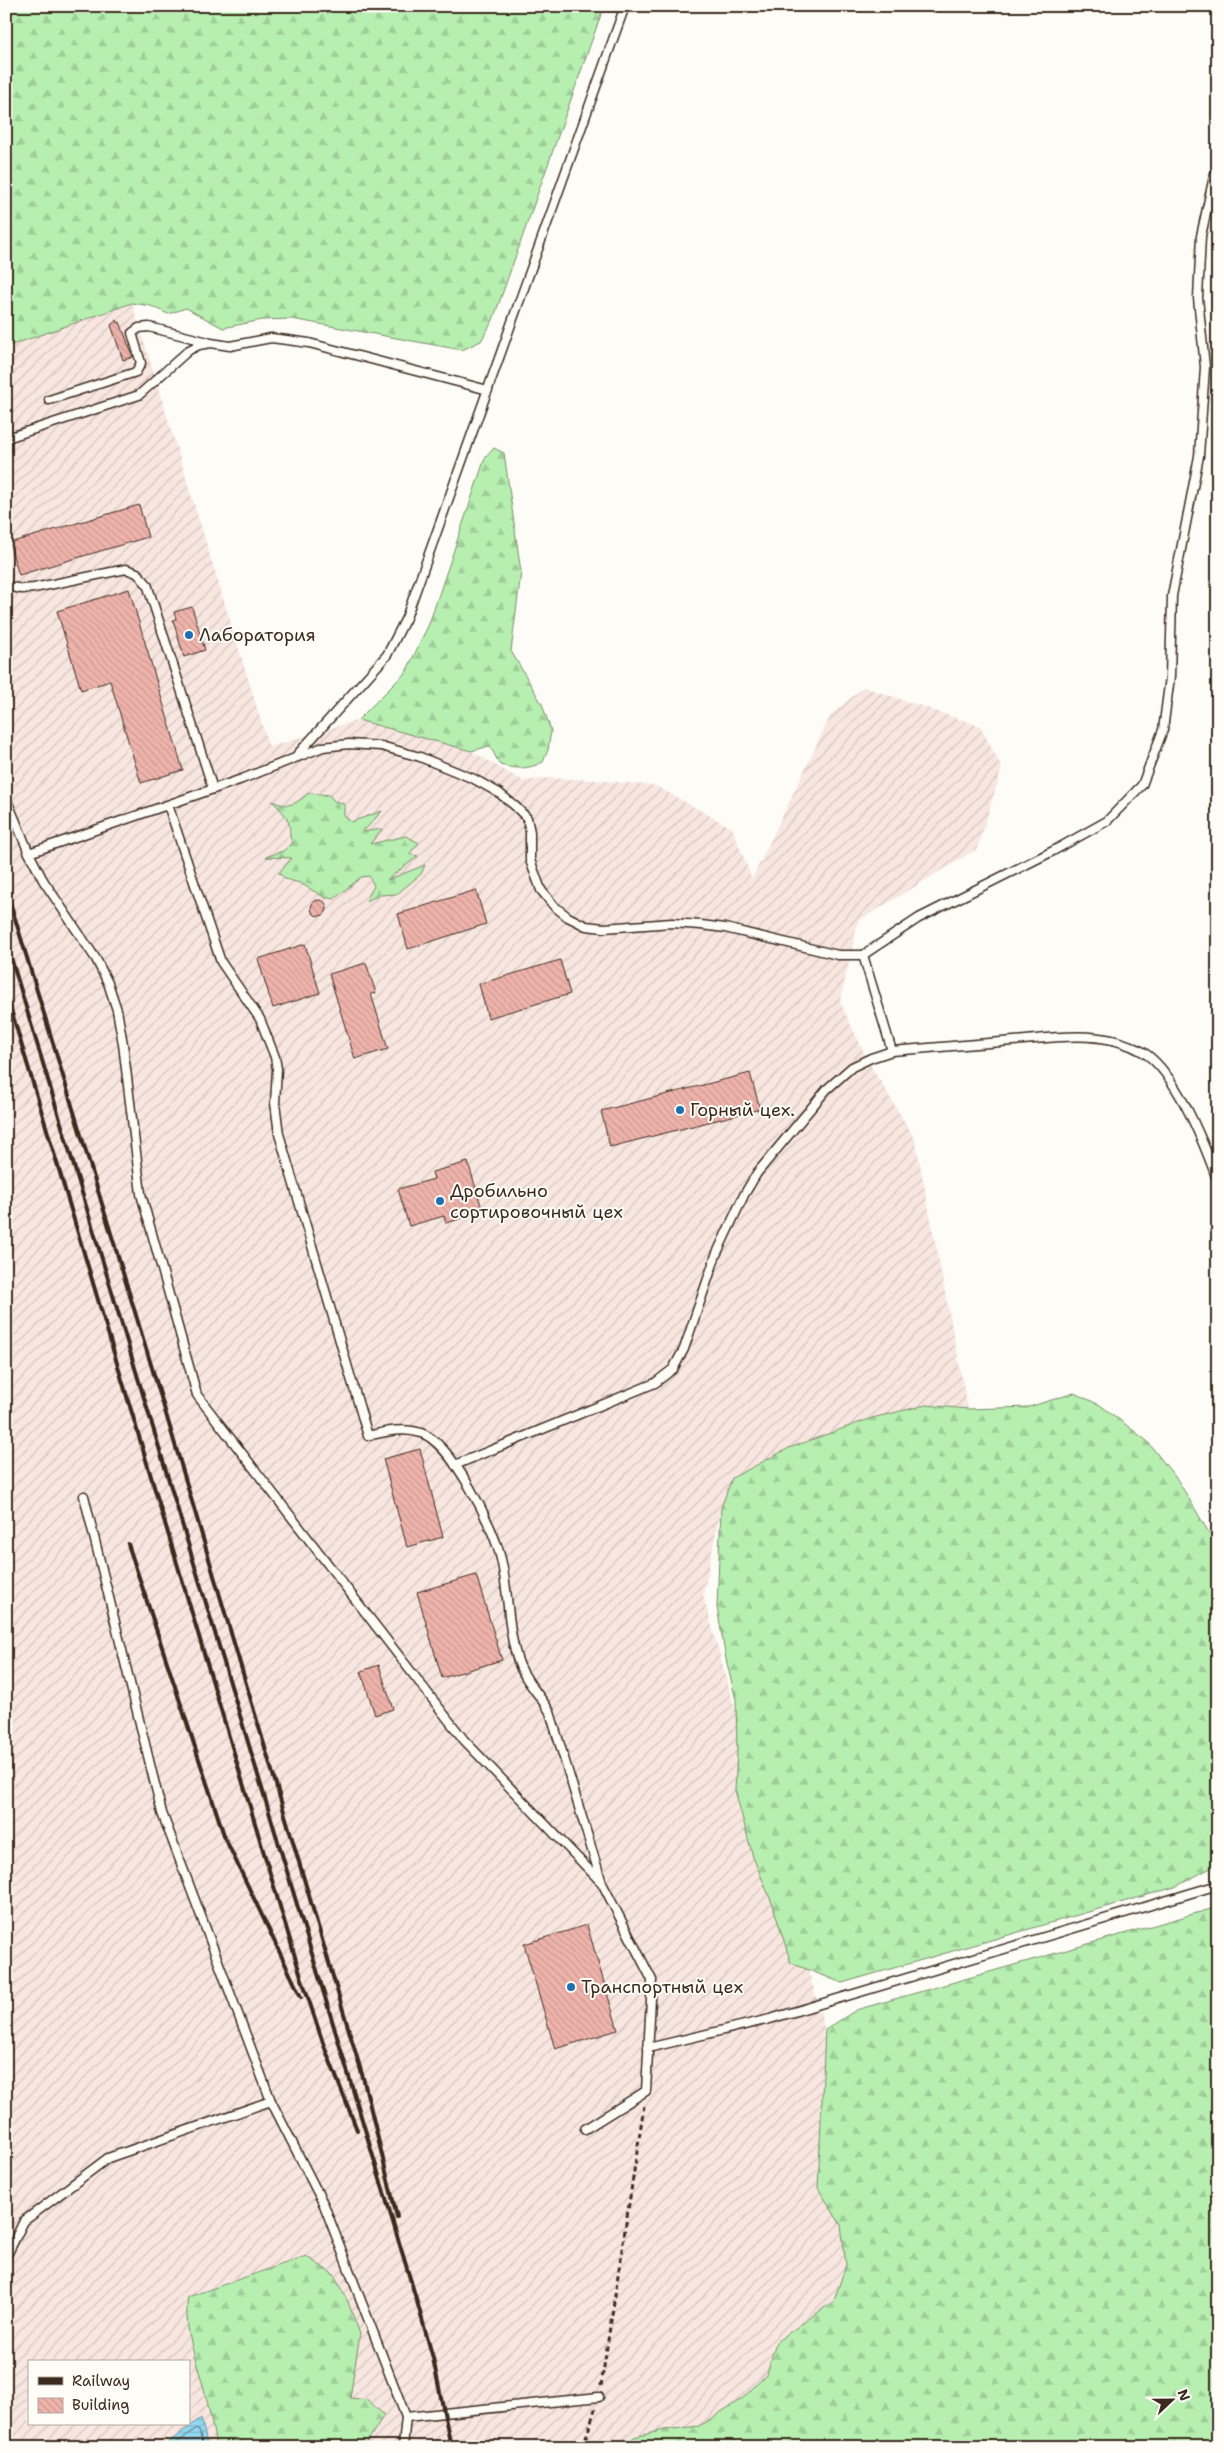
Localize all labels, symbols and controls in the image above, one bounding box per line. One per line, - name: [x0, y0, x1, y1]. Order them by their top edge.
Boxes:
- place label: Лаборатория: [199, 623, 316, 647]
- marker: Лаборатория: [183, 629, 195, 641]
- place label: Горный цех.: [690, 1098, 795, 1122]
- marker: Горный цех.: [674, 1104, 686, 1116]
- place label: Дробильно сортировочный цех: [450, 1179, 623, 1224]
- marker: Дробильно сортировочный цех: [434, 1195, 446, 1207]
- place label: Транспортный цех: [581, 1975, 743, 1999]
- marker: Транспортный цех: [565, 1981, 577, 1993]
- legend: [28, 2360, 190, 2426]
- text: Railway: [72, 2371, 130, 2391]
- north arrow: [1146, 2376, 1196, 2426]
- text: N: [1174, 2387, 1194, 2404]
- text: Building: [72, 2395, 129, 2415]

